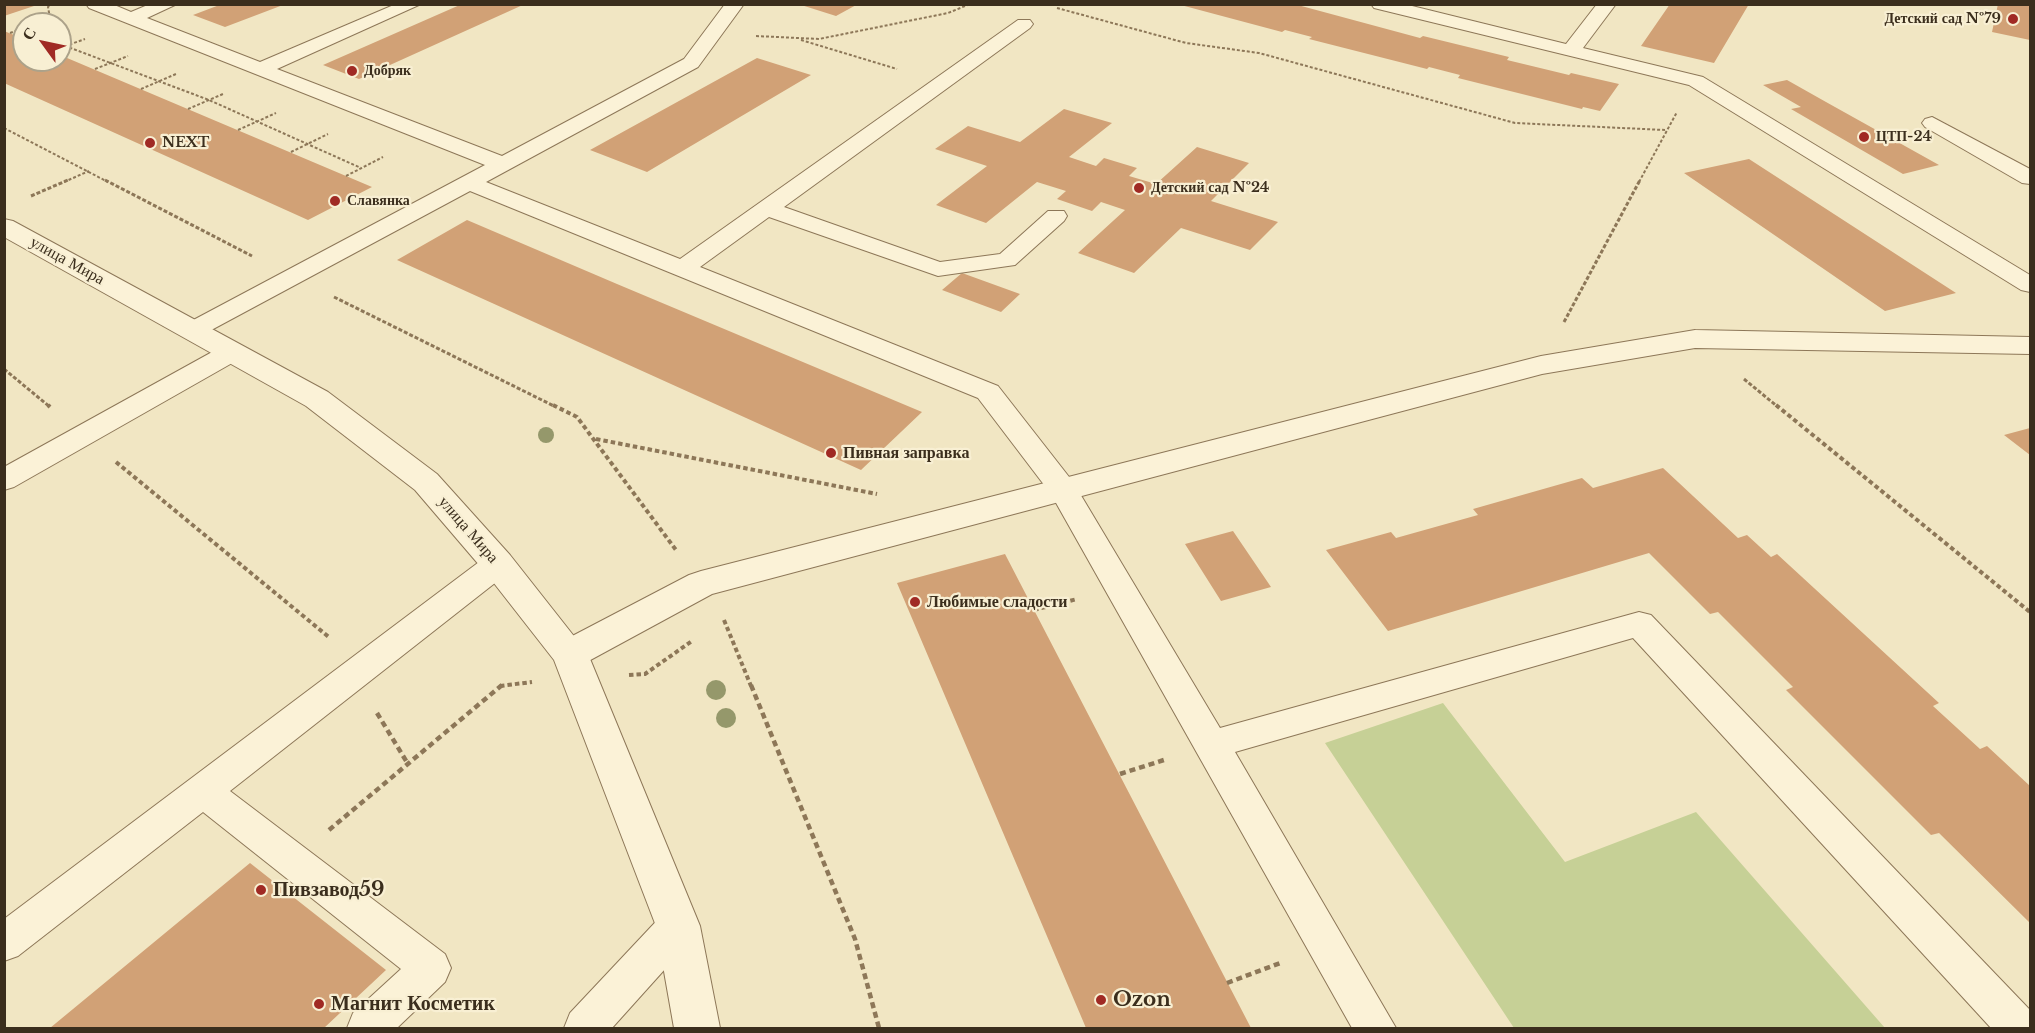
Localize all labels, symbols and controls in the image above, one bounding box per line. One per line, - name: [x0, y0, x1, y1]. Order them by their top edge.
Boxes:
- place label: Детский сад №79: [1884, 11, 2001, 27]
- north arrow: [12, 12, 72, 72]
- marker: Детский сад №79: [2006, 12, 2020, 26]
- text: С: [17, 23, 40, 44]
- place label: Добряк: [364, 63, 411, 79]
- marker: Добряк: [345, 64, 359, 78]
- place label: ЦТП-24: [1876, 129, 1932, 145]
- marker: ЦТП-24: [1857, 130, 1871, 144]
- place label: NEXT: [162, 135, 209, 151]
- marker: NEXT: [143, 136, 157, 150]
- place label: Детский сад №24: [1151, 180, 1269, 196]
- marker: Детский сад №24: [1132, 181, 1146, 195]
- place label: Славянка: [347, 193, 410, 209]
- marker: Славянка: [328, 194, 342, 208]
- street label: улица Мира: [26, 233, 108, 289]
- place label: Пивная заправка: [843, 443, 969, 463]
- marker: Пивная заправка: [824, 446, 838, 460]
- street label: улица Мира: [434, 493, 502, 567]
- place label: Любимые сладости: [927, 592, 1067, 612]
- marker: Любимые сладости: [908, 595, 922, 609]
- place label: Пивзавод59: [273, 878, 385, 902]
- marker: Пивзавод59: [254, 883, 268, 897]
- place label: Ozon: [1113, 988, 1171, 1012]
- place label: Магнит Косметик: [331, 992, 495, 1016]
- marker: Ozon: [1094, 993, 1108, 1007]
- marker: Магнит Косметик: [312, 997, 326, 1011]

